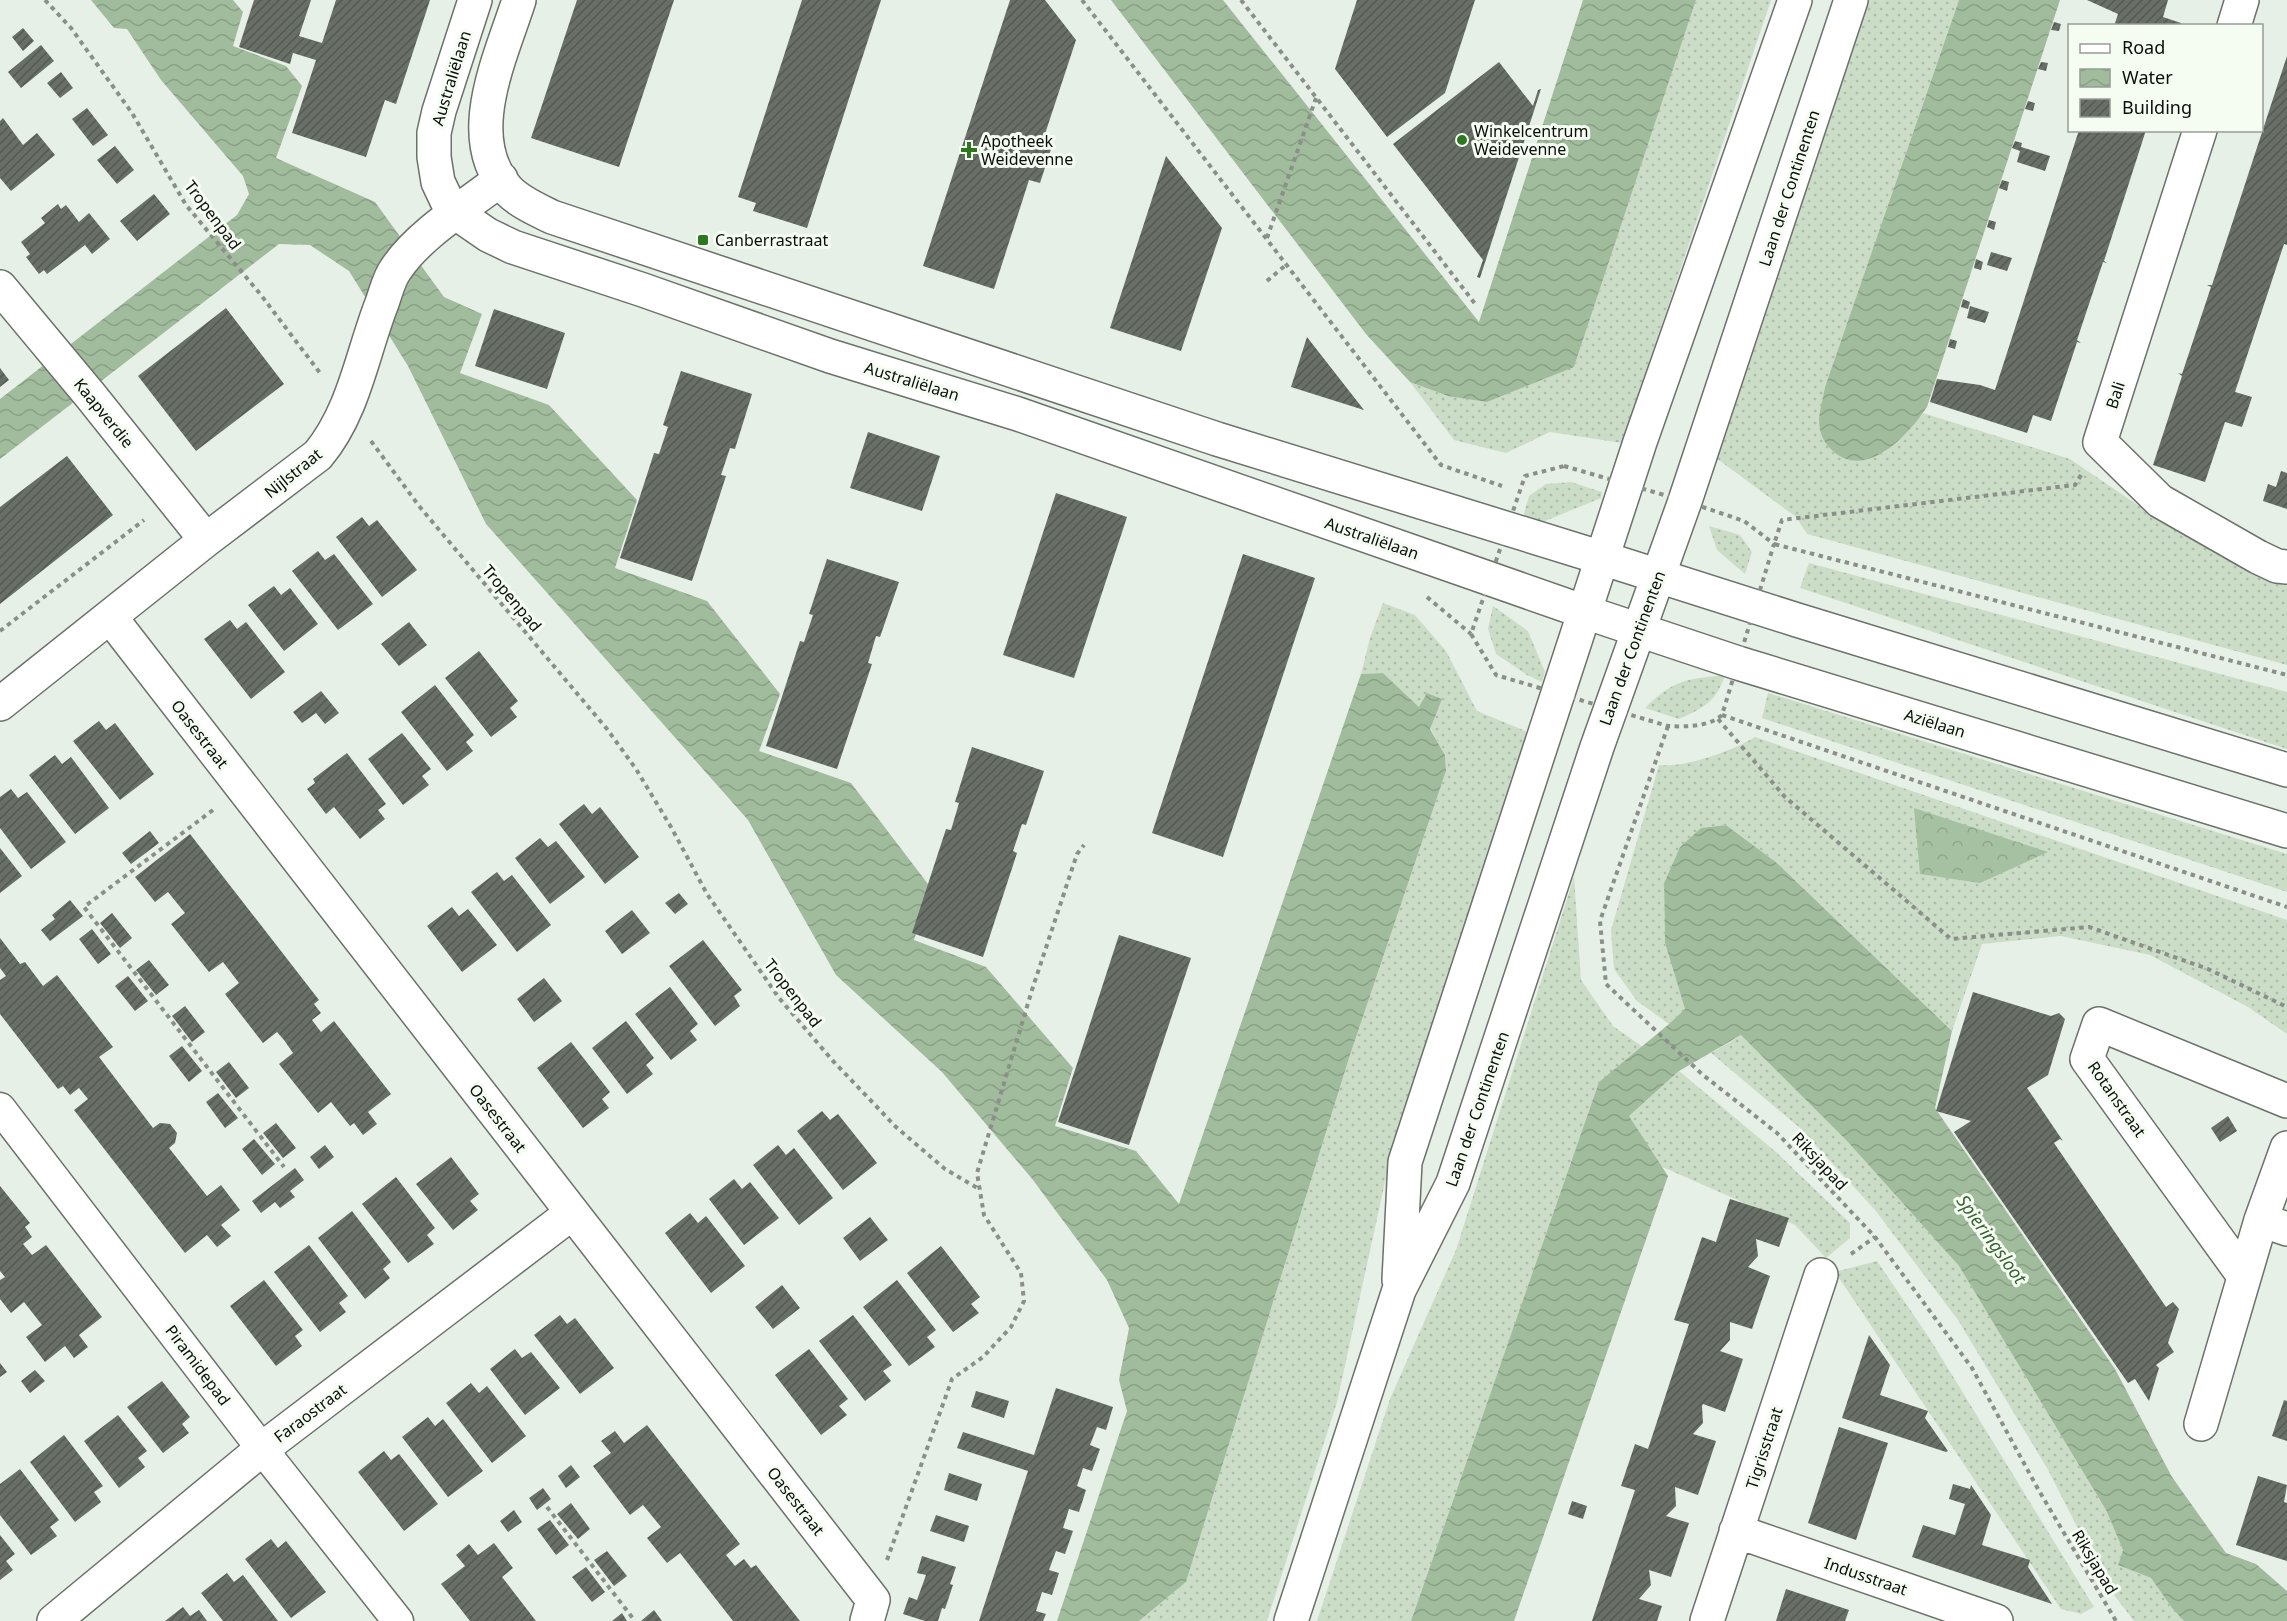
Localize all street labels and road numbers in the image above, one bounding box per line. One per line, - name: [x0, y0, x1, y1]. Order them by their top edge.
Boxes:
- street label: Australiëlaan: [426, 28, 476, 128]
- street label: Laan der Continenten: [1753, 107, 1825, 269]
- street label: Tropenpad: [180, 176, 246, 254]
- street label: Australiëlaan: [862, 356, 962, 406]
- street label: Kaapverdie: [69, 374, 139, 452]
- street label: Bali: [2100, 378, 2130, 412]
- street label: Nijlstraat: [260, 443, 327, 503]
- street label: Australiëlaan: [1322, 512, 1422, 564]
- street label: Tropenpad: [477, 560, 547, 636]
- street label: Laan der Continenten: [1594, 568, 1670, 728]
- street label: Oasestraat: [166, 695, 234, 773]
- street label: Aziëlaan: [1902, 703, 1968, 743]
- street label: Tropenpad: [759, 954, 827, 1032]
- street label: Laan der Continenten: [1440, 1028, 1514, 1190]
- street label: Rotanstraat: [2083, 1057, 2151, 1141]
- street label: Oasestraat: [464, 1079, 532, 1157]
- street label: Riksjapad: [1787, 1127, 1853, 1195]
- street label: Piramidepad: [160, 1320, 236, 1410]
- street label: Faraostraat: [269, 1378, 351, 1448]
- street label: Tigrisstraat: [1740, 1404, 1788, 1492]
- street label: Oasestraat: [762, 1462, 830, 1540]
- street label: Riksjapad: [2067, 1525, 2123, 1599]
- street label: Indusstraat: [1822, 1552, 1911, 1600]

